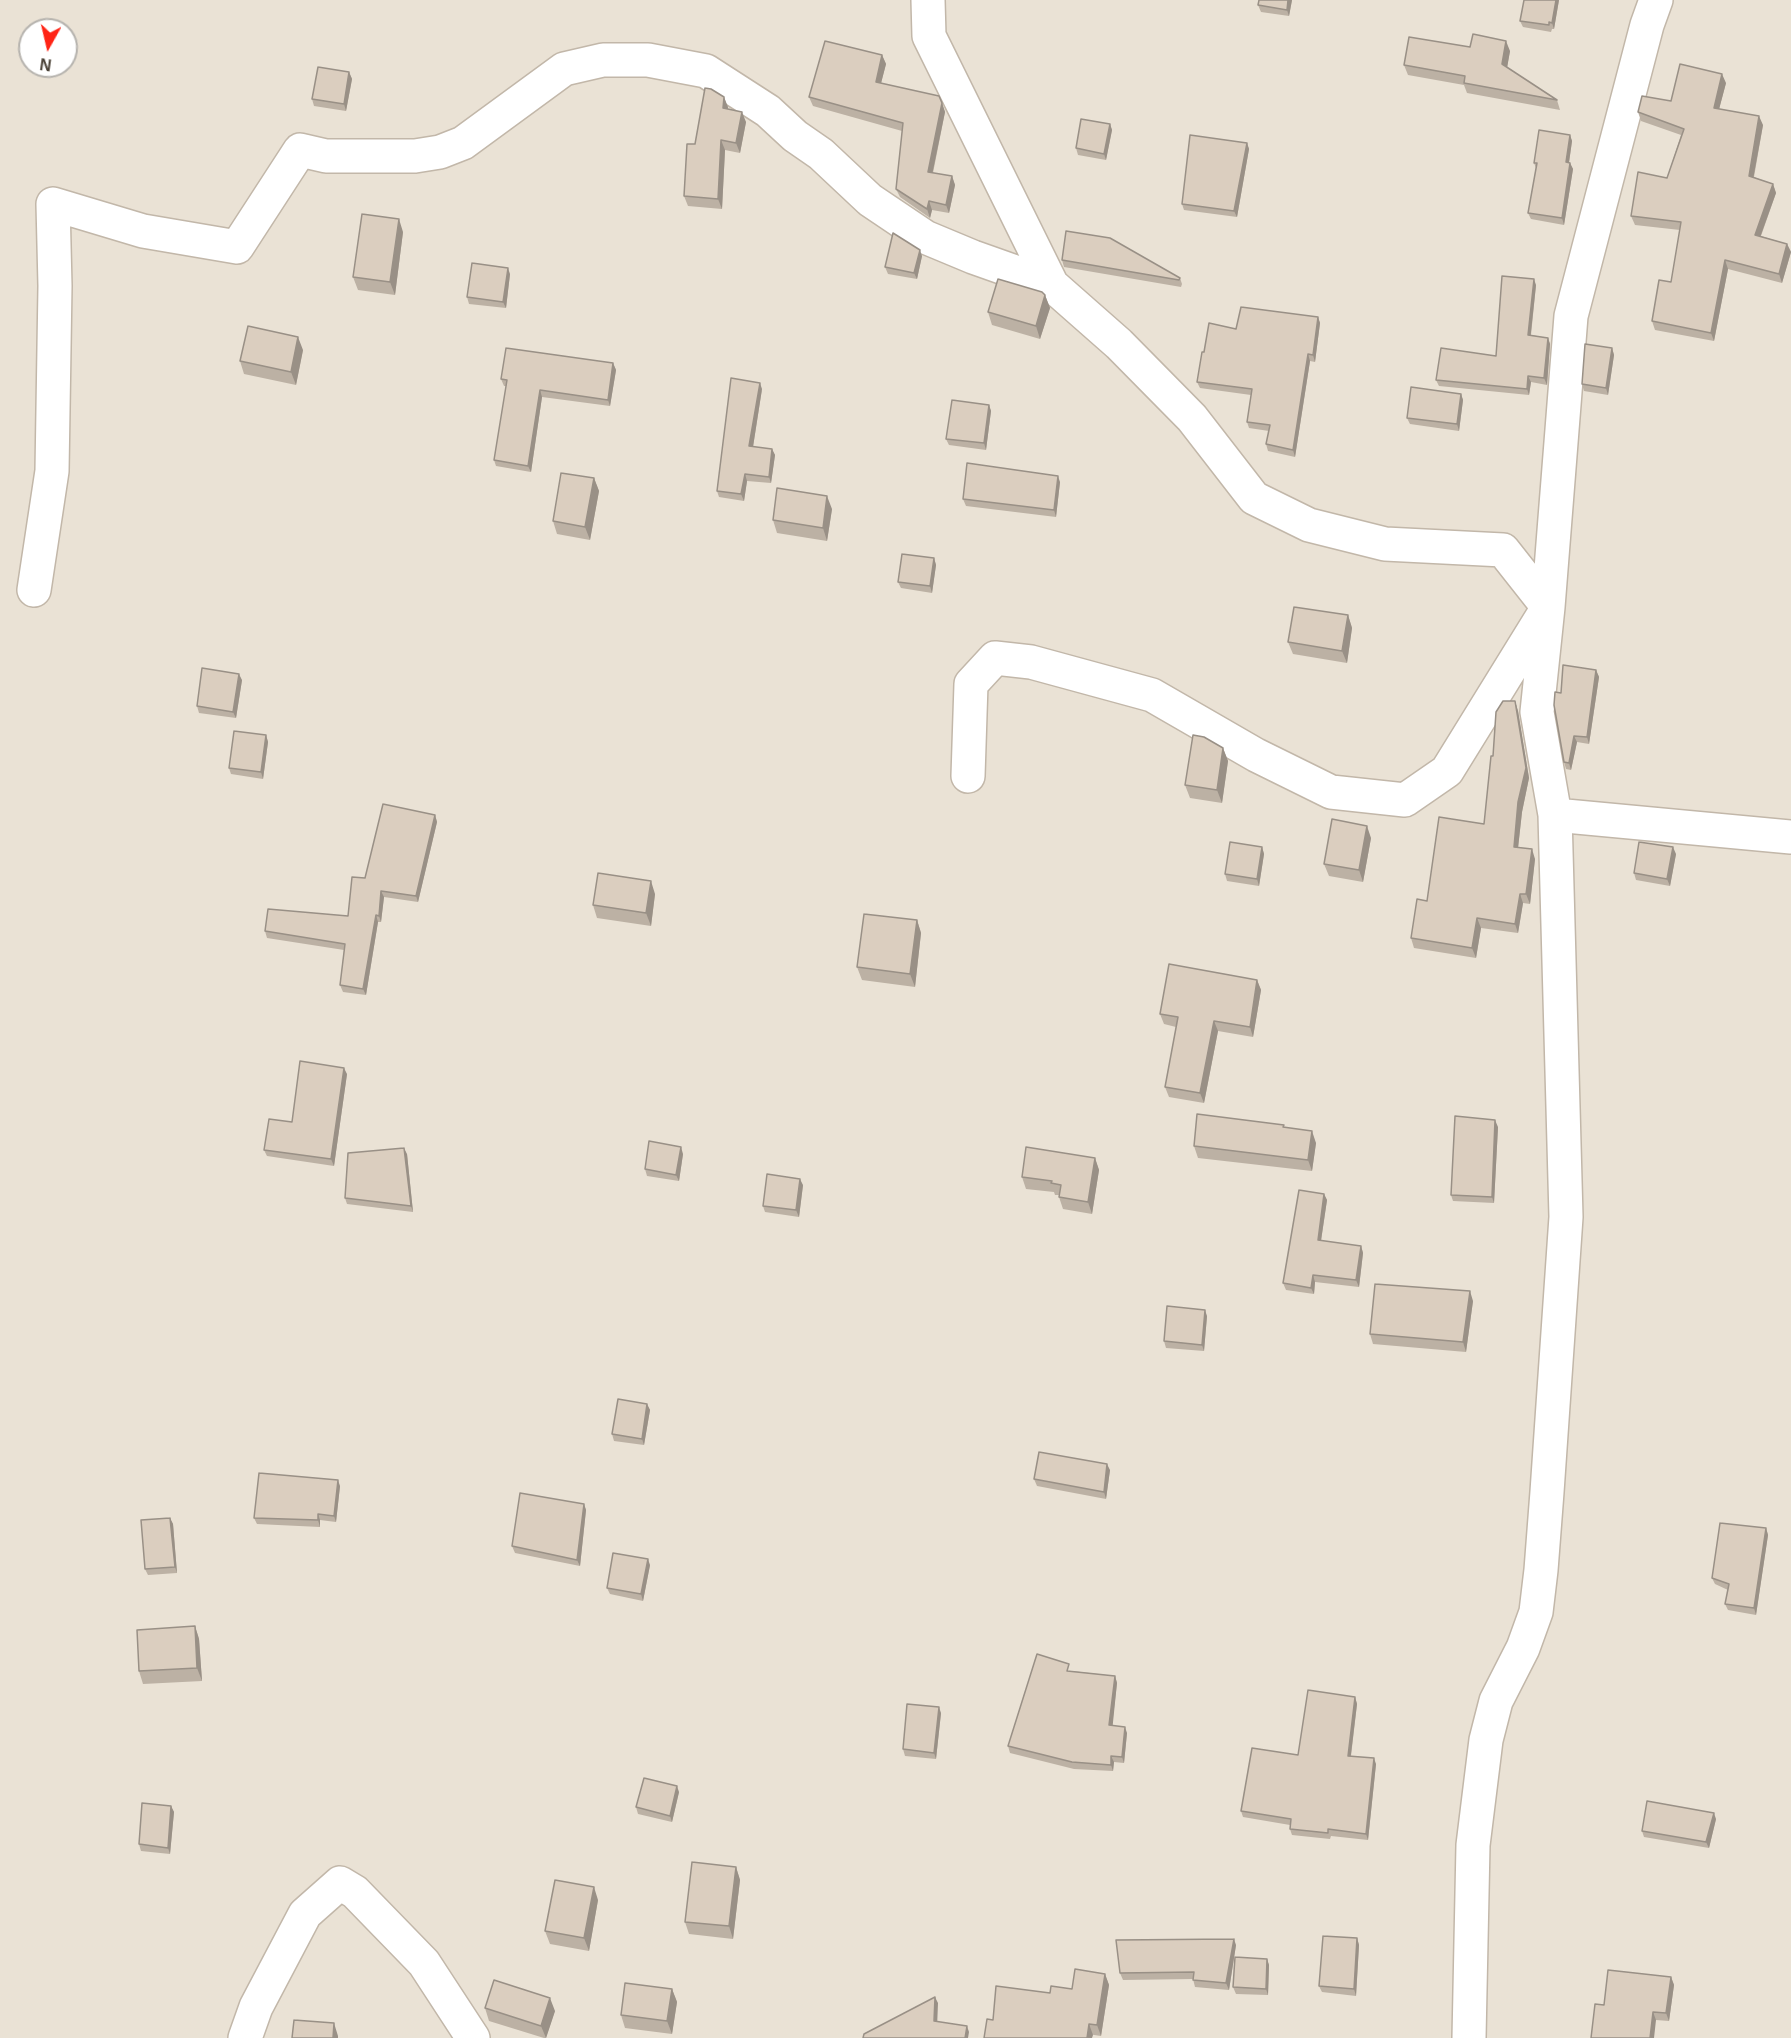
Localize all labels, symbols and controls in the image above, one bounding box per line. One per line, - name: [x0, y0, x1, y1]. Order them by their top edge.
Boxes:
- north arrow: [18, 18, 78, 78]
- text: N: [39, 55, 53, 74]

